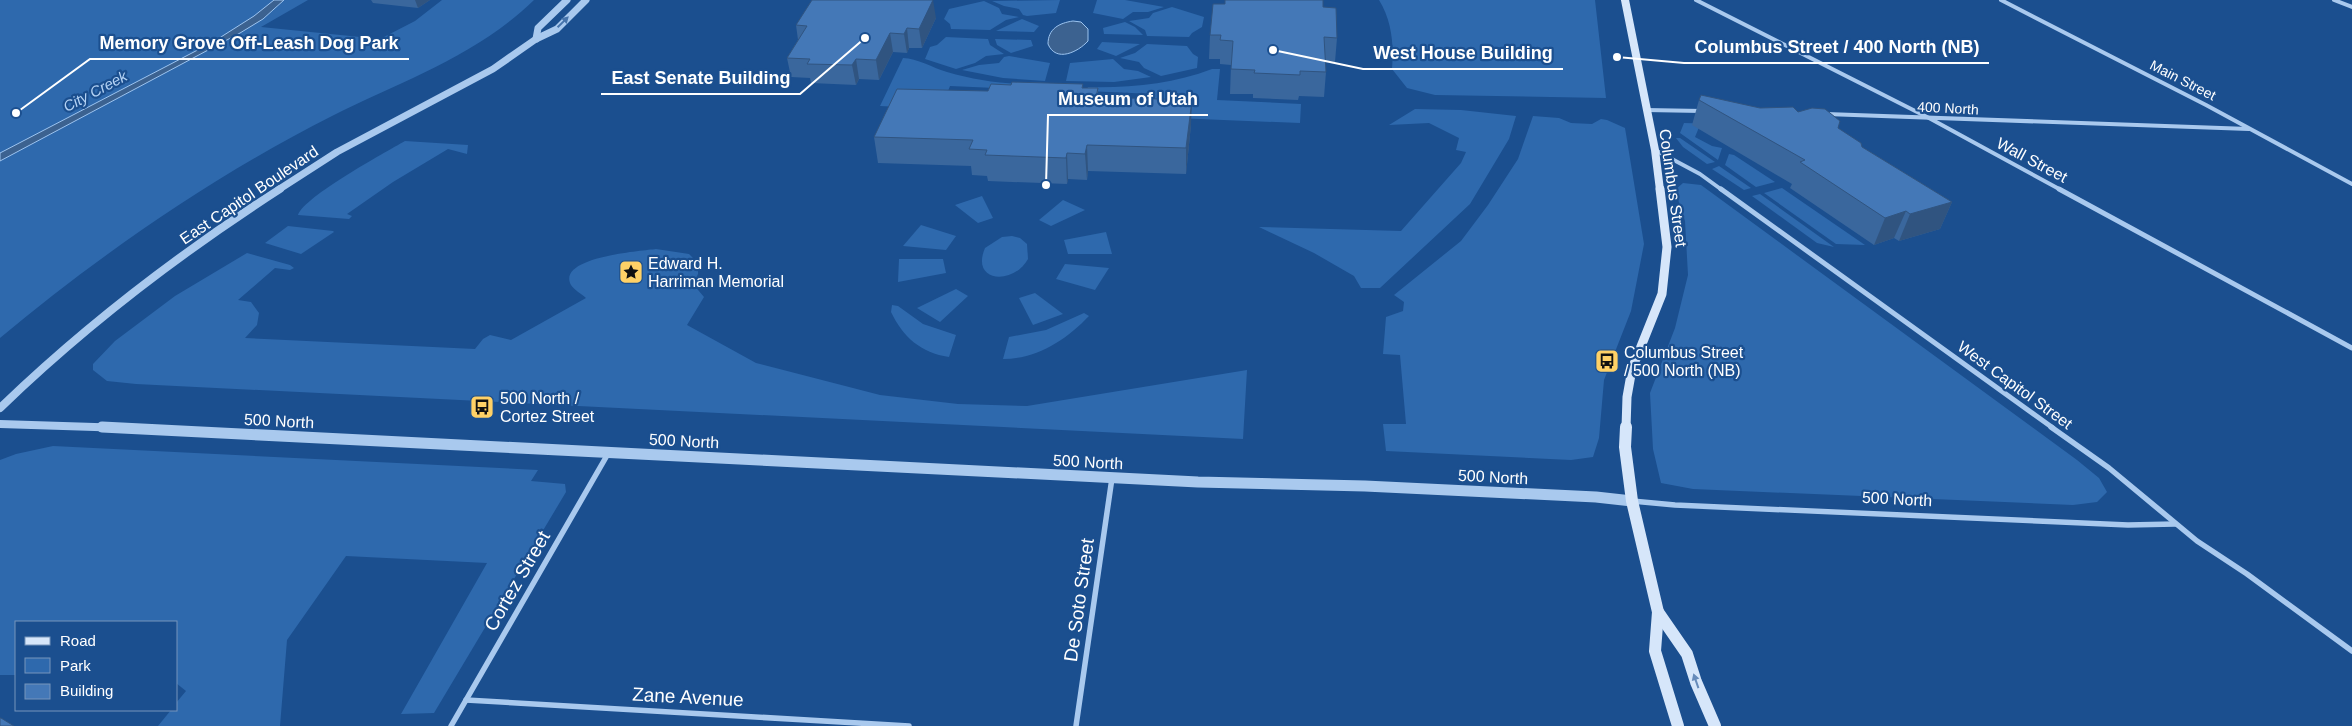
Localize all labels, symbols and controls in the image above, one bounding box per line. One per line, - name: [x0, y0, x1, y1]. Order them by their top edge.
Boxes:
- one-way arrow: [557, 16, 569, 28]
- callout: Memory Grove Off-Leash Dog Park: [90, 26, 409, 59]
- callout: Columbus Street / 400 North (NB): [1684, 30, 1989, 63]
- text: Memory Grove Off-Leash Dog Park: [99, 33, 400, 53]
- callout: West House Building: [1363, 36, 1563, 69]
- text: Columbus Street / 400 North (NB): [1694, 37, 1980, 57]
- text: West House Building: [1373, 43, 1553, 63]
- street label: Main Street: [2147, 57, 2219, 103]
- callout: East Senate Building: [601, 61, 800, 94]
- water label: City Creek: [60, 66, 131, 115]
- text: East Senate Building: [611, 68, 791, 88]
- callout: Museum of Utah: [1048, 82, 1208, 115]
- text: Museum of Utah: [1058, 89, 1198, 109]
- street label: 400 North: [1917, 98, 1979, 118]
- street label: Columbus Street: [1656, 128, 1690, 249]
- street label: Wall Street: [1994, 134, 2071, 186]
- street label: East Capitol Boulevard: [177, 142, 321, 248]
- place label: Edward H. Harriman Memorial: [648, 255, 784, 290]
- place icon: Edward H. Harriman Memorial: [618, 259, 644, 285]
- street label: West Capitol Street: [1954, 338, 2076, 433]
- place label: Columbus Street / 500 North (NB): [1624, 344, 1744, 379]
- bus stop icon: Columbus Street / 500 North (NB): [1594, 348, 1620, 374]
- place label: 500 North / Cortez Street: [500, 390, 595, 425]
- bus stop icon: 500 North / Cortez Street: [469, 394, 495, 420]
- street label: 500 North: [243, 411, 315, 431]
- street label: 500 North: [648, 431, 720, 451]
- street label: 500 North: [1052, 452, 1124, 472]
- street label: 500 North: [1457, 467, 1529, 487]
- street label: 500 North: [1861, 489, 1933, 509]
- street label: Cortez Street: [480, 527, 554, 635]
- street label: De Soto Street: [1060, 536, 1098, 663]
- legend: [15, 621, 178, 711]
- text: Road: [60, 632, 96, 649]
- text: Park: [60, 657, 91, 674]
- one-way arrow: [1692, 673, 1700, 688]
- text: Building: [60, 682, 113, 699]
- street label: Zane Avenue: [632, 684, 744, 710]

